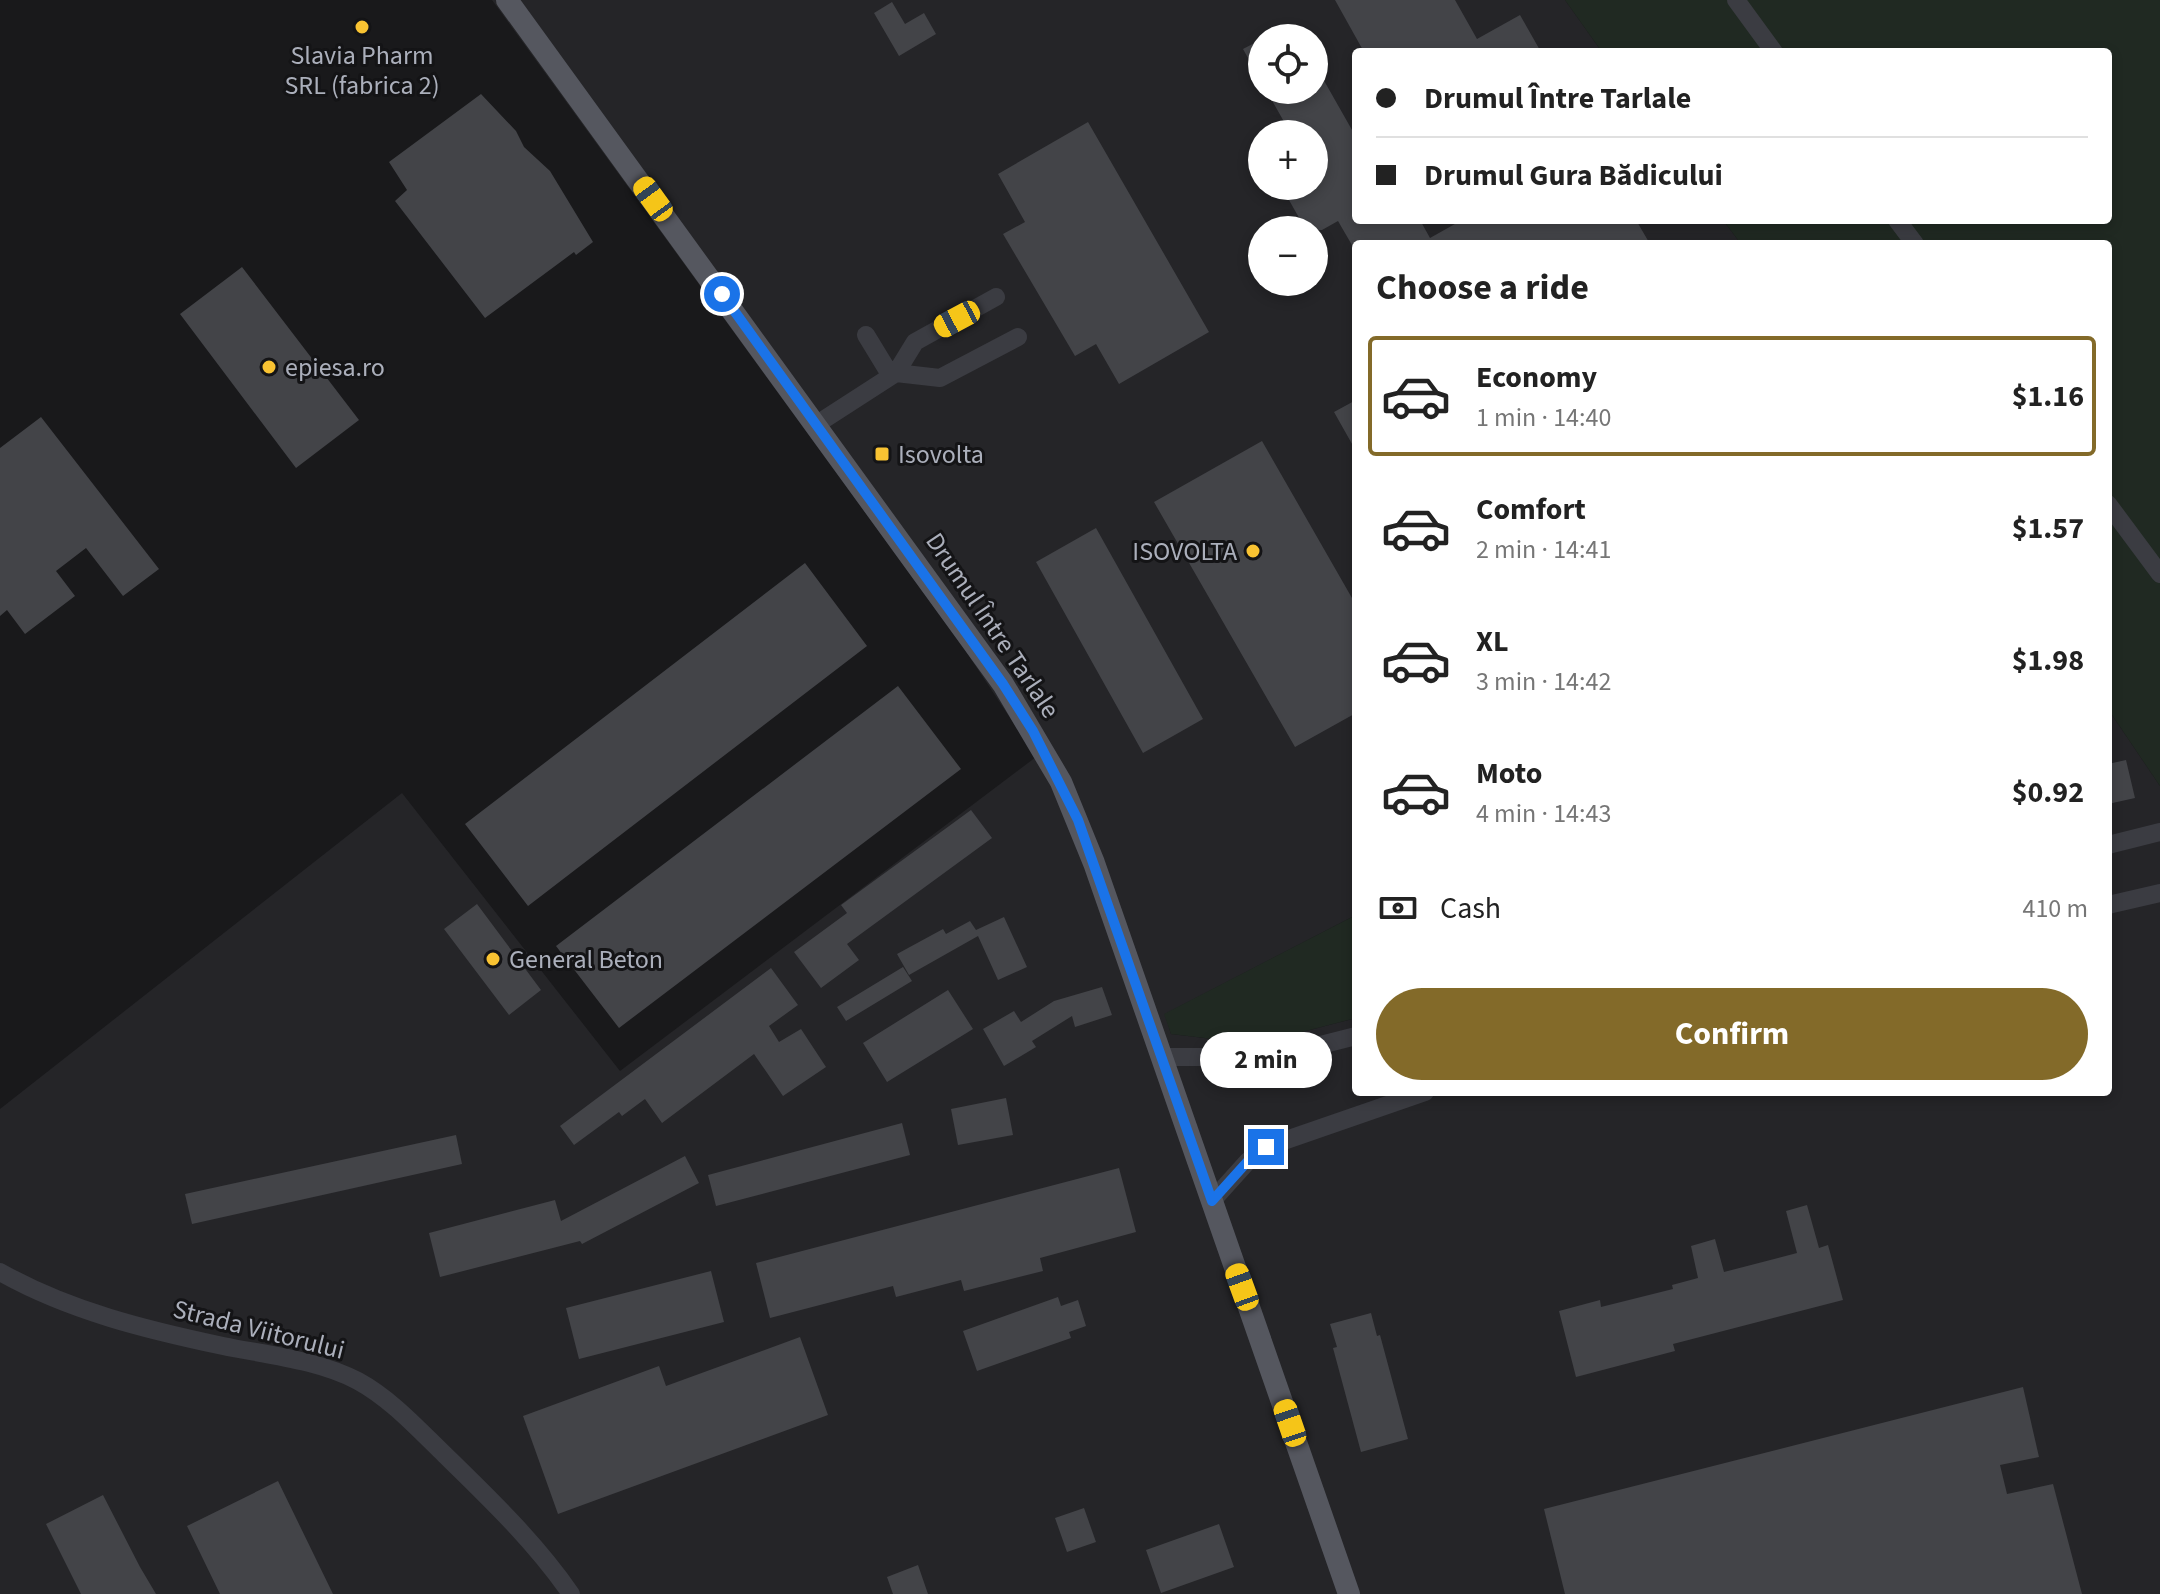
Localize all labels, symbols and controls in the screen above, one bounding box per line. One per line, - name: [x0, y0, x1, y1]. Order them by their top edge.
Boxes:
- marker: Slavia Pharm SRL (fabrica 2): [353, 18, 371, 36]
- map controls: [1248, 24, 1328, 296]
- button: locate: [1248, 24, 1328, 104]
- place label: Slavia Pharm SRL (fabrica 2): [284, 37, 440, 104]
- text: Drumul Între Tarlale: [1424, 77, 1691, 120]
- button: +: [1248, 120, 1328, 200]
- text: Drumul Gura Bădicului: [1424, 154, 1723, 197]
- car: [629, 173, 677, 225]
- button: −: [1248, 216, 1328, 296]
- text: Choose a ride: [1376, 262, 1589, 313]
- route start: [704, 276, 740, 312]
- car: [930, 297, 984, 341]
- place label: epiesa.ro: [285, 349, 385, 386]
- text: Economy: [1476, 356, 1597, 399]
- marker: epiesa.ro: [260, 358, 278, 376]
- icon: car: [1380, 360, 1452, 432]
- text: $1.16: [2012, 375, 2084, 418]
- text: 1 min · 14:40: [1476, 399, 1611, 436]
- place label: Isovolta: [898, 436, 984, 473]
- marker: Isovolta: [873, 445, 891, 463]
- text: Comfort: [1476, 488, 1586, 531]
- icon: car: [1380, 492, 1452, 564]
- text: $1.57: [2012, 507, 2084, 550]
- street label: Drumul Între Tarlale: [917, 525, 1069, 726]
- text: 2 min · 14:41: [1476, 531, 1611, 568]
- place label: ISOVOLTA: [1132, 533, 1238, 570]
- marker: ISOVOLTA: [1244, 542, 1262, 560]
- text: XL: [1476, 620, 1509, 663]
- icon: car: [1380, 624, 1452, 696]
- text: $1.98: [2012, 639, 2084, 682]
- text: 3 min · 14:42: [1476, 663, 1611, 700]
- text: Moto: [1476, 752, 1542, 795]
- icon: car: [1380, 756, 1452, 828]
- text: $0.92: [2012, 771, 2084, 814]
- text: 4 min · 14:43: [1476, 795, 1611, 832]
- icon: cash: [1376, 886, 1420, 930]
- text: Cash: [1440, 887, 1501, 930]
- text: 410 m: [2022, 890, 2088, 927]
- place label: General Beton: [509, 941, 663, 978]
- marker: General Beton: [484, 950, 502, 968]
- button: Confirm: [1376, 988, 2088, 1080]
- callout: 2 min: [1200, 1031, 1332, 1087]
- text: 2 min: [1234, 1041, 1298, 1078]
- route end: [1248, 1129, 1284, 1165]
- car: [1223, 1260, 1261, 1314]
- street label: Strada Viitorului: [169, 1290, 348, 1369]
- car: [1271, 1396, 1309, 1450]

